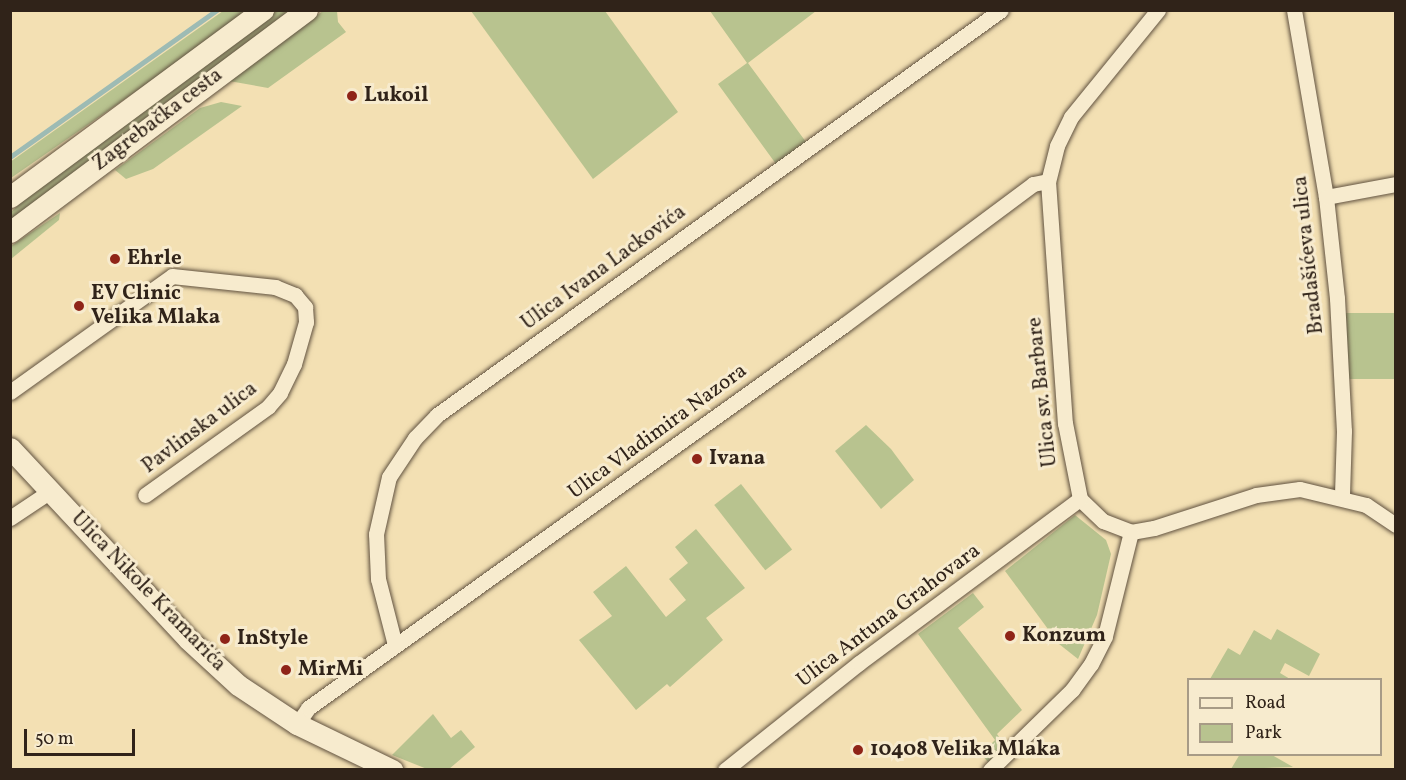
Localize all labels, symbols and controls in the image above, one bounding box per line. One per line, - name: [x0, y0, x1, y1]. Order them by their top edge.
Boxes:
- street label: Zagrebačka cesta: [88, 63, 228, 177]
- place label: Lukoil: [364, 83, 428, 109]
- marker: Lukoil: [345, 89, 359, 103]
- street label: Bradašićeva ulica: [1288, 175, 1330, 335]
- street label: Ulica Ivana Lackovića: [517, 200, 691, 336]
- place label: Ehrle: [127, 246, 182, 272]
- marker: Ehrle: [108, 252, 122, 266]
- place label: EV Clinic Velika Mlaka: [91, 281, 220, 331]
- marker: EV Clinic Velika Mlaka: [72, 299, 86, 313]
- street label: Ulica sv. Barbare: [1023, 316, 1063, 468]
- street label: Ulica Vladimira Nazora: [564, 359, 752, 505]
- street label: Pavlinska ulica: [137, 377, 263, 479]
- place label: Ivana: [709, 446, 765, 472]
- marker: Ivana: [690, 452, 704, 466]
- street label: Ulica Nikole Kramarića: [65, 507, 231, 677]
- street label: Ulica Antuna Grahovara: [792, 539, 986, 693]
- place label: Konzum: [1022, 623, 1106, 649]
- place label: InStyle: [237, 626, 308, 652]
- marker: Konzum: [1003, 629, 1017, 643]
- marker: InStyle: [218, 632, 232, 646]
- place label: MirMi: [298, 657, 363, 683]
- marker: MirMi: [279, 663, 293, 677]
- legend: [1187, 678, 1382, 756]
- text: Road: [1245, 691, 1286, 716]
- scale bar: [27, 717, 138, 755]
- text: Park: [1245, 721, 1282, 746]
- text: 50 m: [35, 727, 74, 752]
- place label: 10408 Velika Mlaka: [870, 737, 1061, 763]
- marker: 10408 Velika Mlaka: [851, 743, 865, 757]

